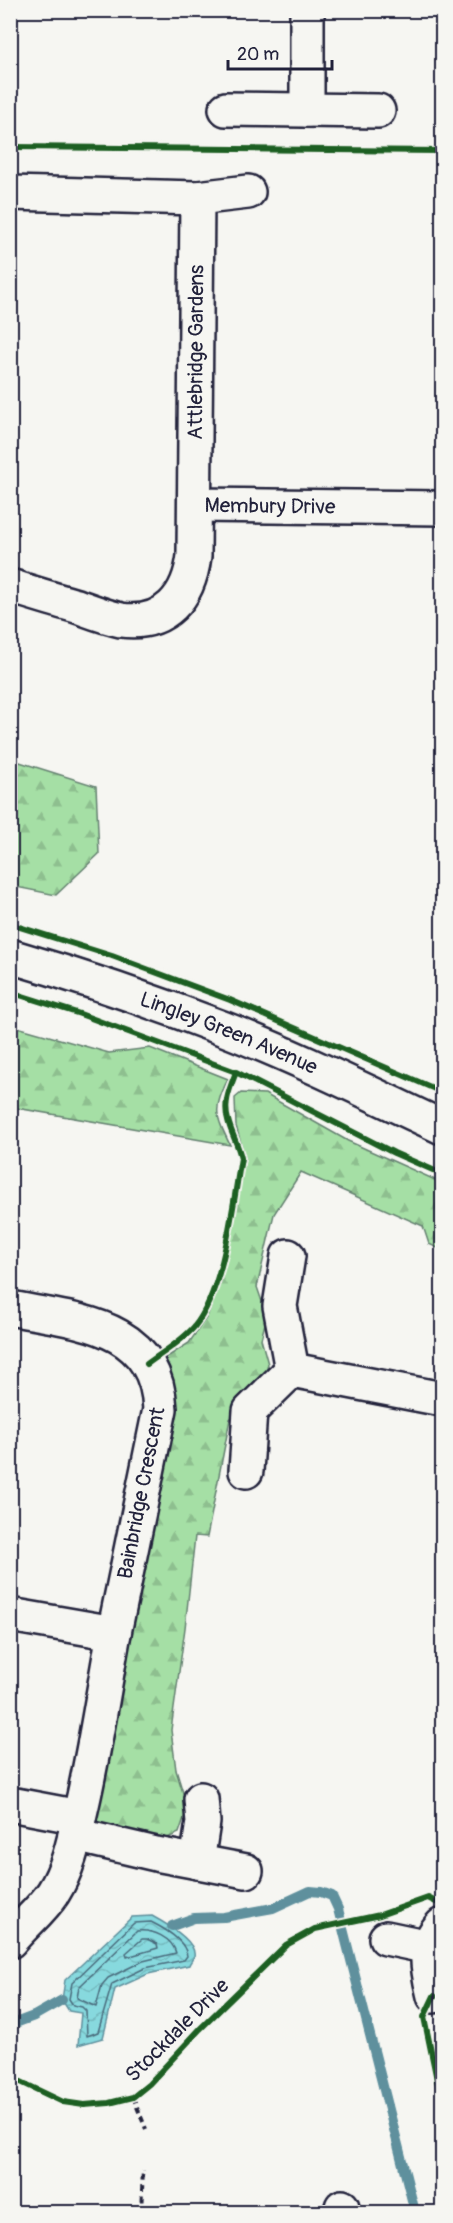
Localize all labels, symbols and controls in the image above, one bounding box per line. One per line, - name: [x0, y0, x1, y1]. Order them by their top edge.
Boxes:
- scale bar: [228, 33, 332, 71]
- text: 20 m: [237, 43, 279, 66]
- street label: Attlebridge Gardens: [182, 264, 210, 440]
- street label: Membury Drive: [204, 492, 336, 521]
- street label: Lingley Green Avenue: [136, 986, 322, 1081]
- street label: Bainbridge Crescent: [112, 1404, 172, 1581]
- street label: Stockdale Drive: [120, 1972, 236, 2088]

